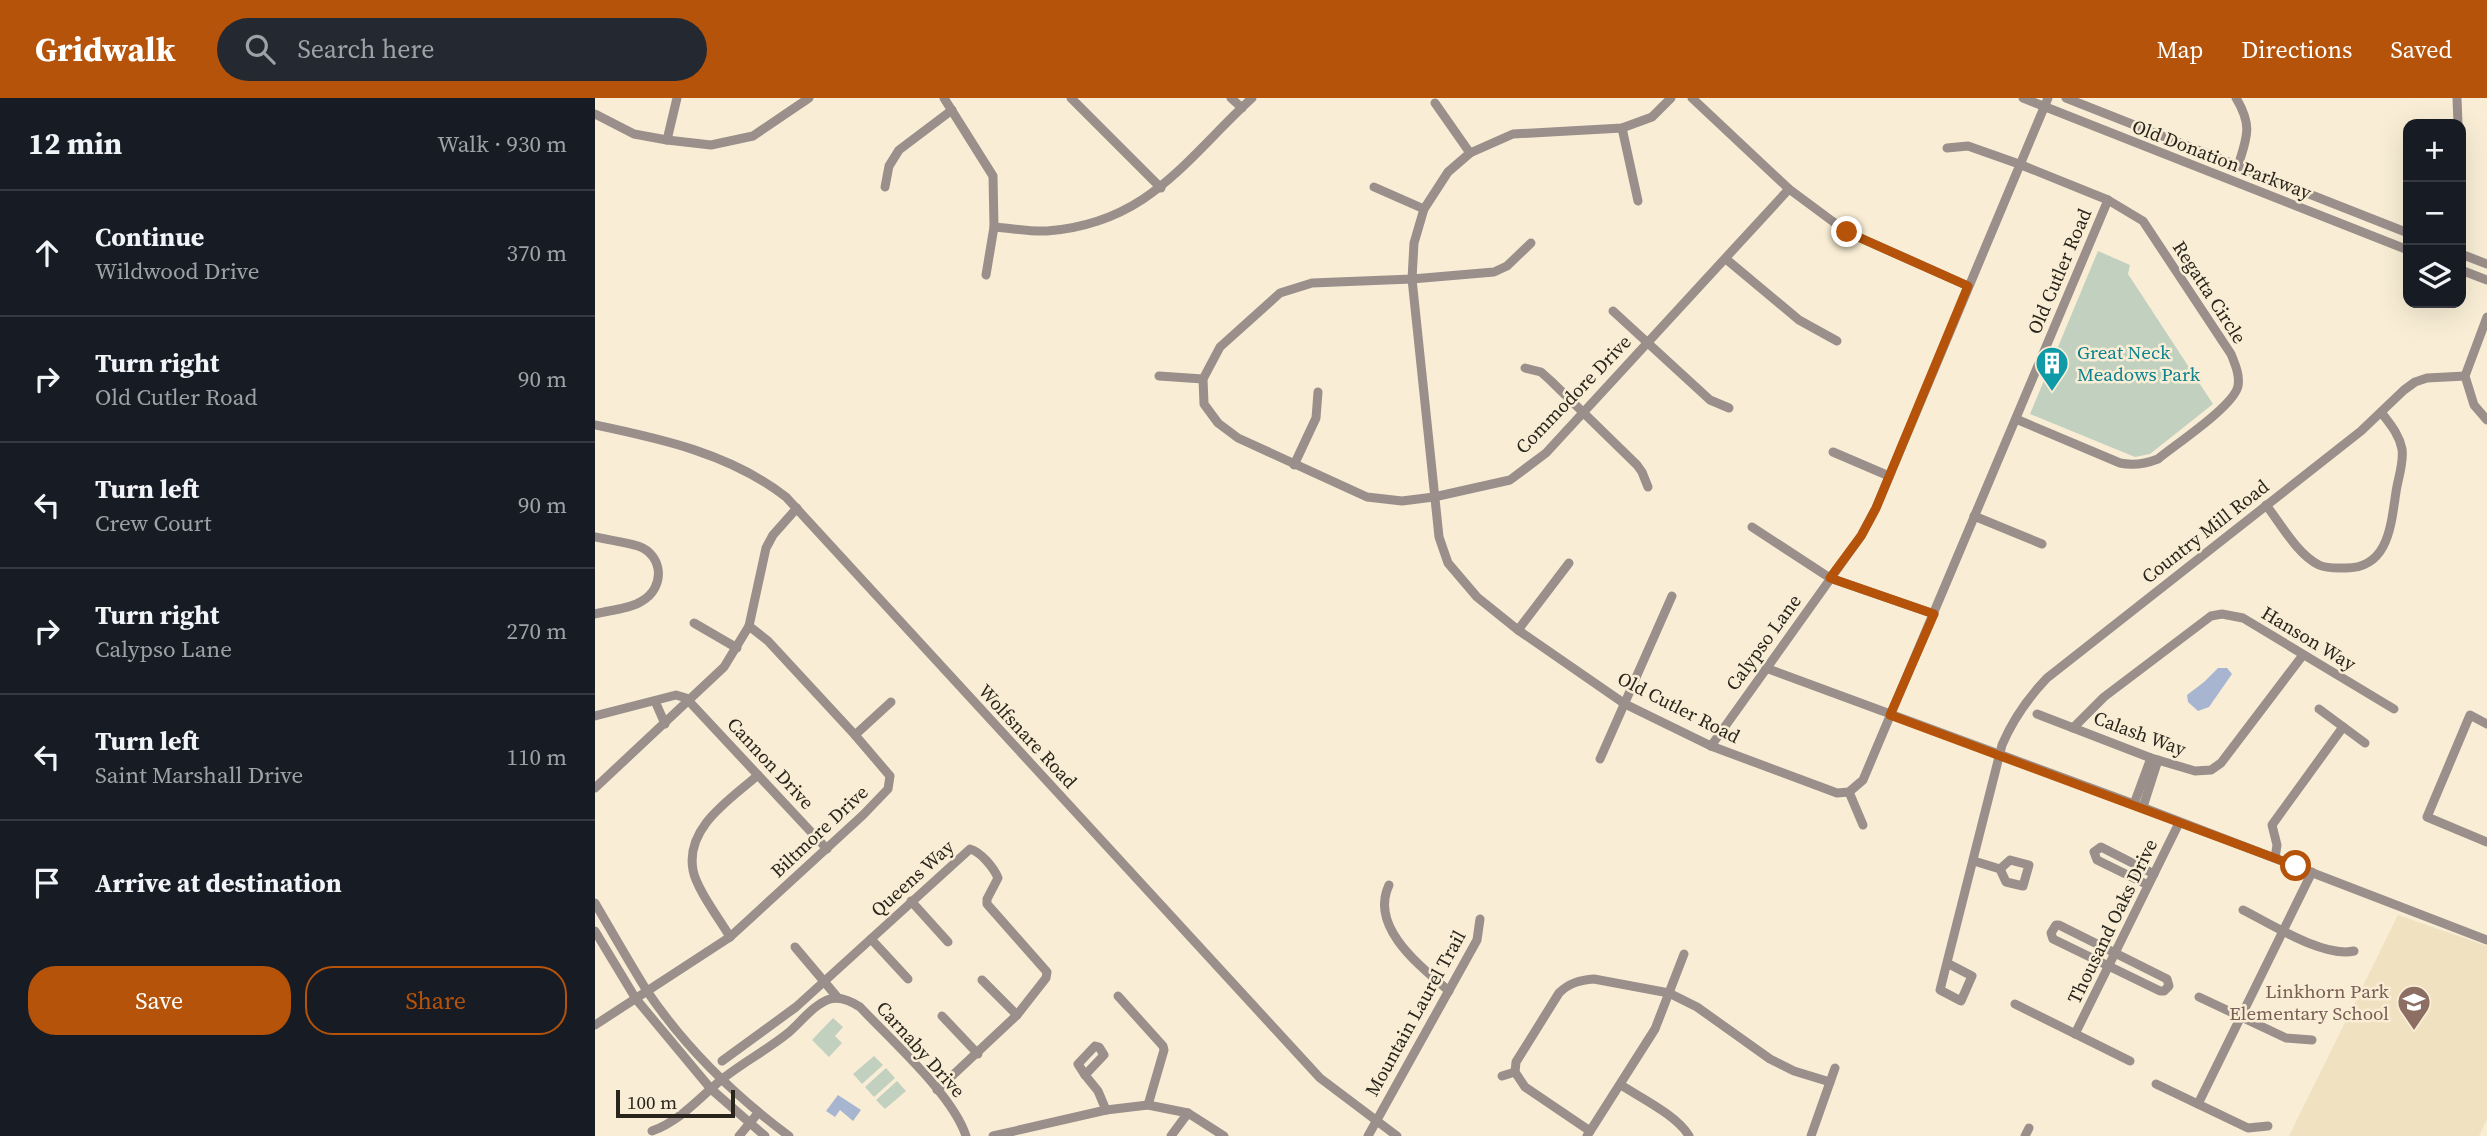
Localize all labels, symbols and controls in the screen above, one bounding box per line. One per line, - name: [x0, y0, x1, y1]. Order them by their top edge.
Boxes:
- search box: [217, 18, 707, 81]
- text: Gridwalk: [35, 27, 175, 72]
- icon: search: [241, 30, 279, 68]
- text: Search here: [297, 31, 435, 67]
- text: Map: [2156, 33, 2203, 66]
- text: Directions: [2241, 33, 2352, 66]
- text: Saved: [2390, 33, 2452, 66]
- street label: Old Donation Parkway: [2129, 113, 2316, 205]
- map controls: [2403, 119, 2466, 308]
- button: +: [2403, 119, 2466, 182]
- text: 12 min: [28, 123, 122, 164]
- text: Walk · 930 m: [437, 128, 567, 160]
- button: −: [2403, 182, 2466, 245]
- street label: Old Cutler Road: [2021, 204, 2097, 338]
- route end: [1831, 216, 1862, 247]
- text: Continue: [95, 219, 204, 255]
- icon: ahead: [28, 234, 66, 272]
- street label: Regatta Circle: [2167, 236, 2253, 348]
- text: 370 m: [506, 237, 567, 269]
- button: layers: [2403, 245, 2466, 308]
- text: Wildwood Drive: [95, 255, 259, 287]
- street label: Commodore Drive: [1509, 329, 1637, 459]
- place label: Great Neck Meadows Park: [2077, 339, 2201, 387]
- building icon: Great Neck Meadows Park: [2033, 344, 2071, 393]
- text: Turn right: [95, 345, 219, 381]
- icon: right: [28, 360, 66, 398]
- text: 90 m: [518, 363, 567, 395]
- text: Old Cutler Road: [95, 381, 257, 413]
- text: Turn left: [95, 471, 199, 507]
- street label: Country Mill Road: [2136, 473, 2274, 589]
- icon: left: [28, 486, 66, 524]
- text: 90 m: [518, 489, 567, 521]
- text: Crew Court: [95, 507, 211, 539]
- street label: Calypso Lane: [1719, 589, 1807, 695]
- text: Turn right: [95, 597, 219, 633]
- street label: Hanson Way: [2257, 600, 2361, 677]
- icon: right: [28, 612, 66, 650]
- text: 270 m: [506, 615, 567, 647]
- text: Calypso Lane: [95, 633, 232, 665]
- street label: Old Cutler Road: [1613, 665, 1745, 749]
- street label: Wolfsnare Road: [973, 678, 1083, 794]
- street label: Calash Way: [2090, 704, 2190, 762]
- street label: Cannon Drive: [722, 711, 820, 815]
- text: Turn left: [95, 723, 199, 759]
- icon: left: [28, 738, 66, 776]
- text: 110 m: [506, 741, 567, 773]
- text: Saint Marshall Drive: [95, 759, 303, 791]
- street label: Biltmore Drive: [765, 779, 873, 883]
- street label: Queens Way: [865, 834, 959, 922]
- street label: Thousand Oaks Drive: [2061, 834, 2163, 1008]
- route start: [2280, 850, 2311, 881]
- icon: arrive: [28, 864, 66, 902]
- text: Arrive at destination: [95, 865, 342, 901]
- street label: Mountain Laurel Trail: [1359, 925, 1472, 1101]
- button: Save: [28, 966, 291, 1035]
- button: Share: [305, 966, 567, 1035]
- place label: Linkhorn Park Elementary School: [2229, 978, 2390, 1026]
- school or university icon: Linkhorn Park Elementary School: [2395, 983, 2433, 1032]
- street label: Carnaby Drive: [871, 995, 971, 1103]
- scale bar: [616, 1087, 735, 1119]
- text: 100 m: [627, 1089, 677, 1115]

